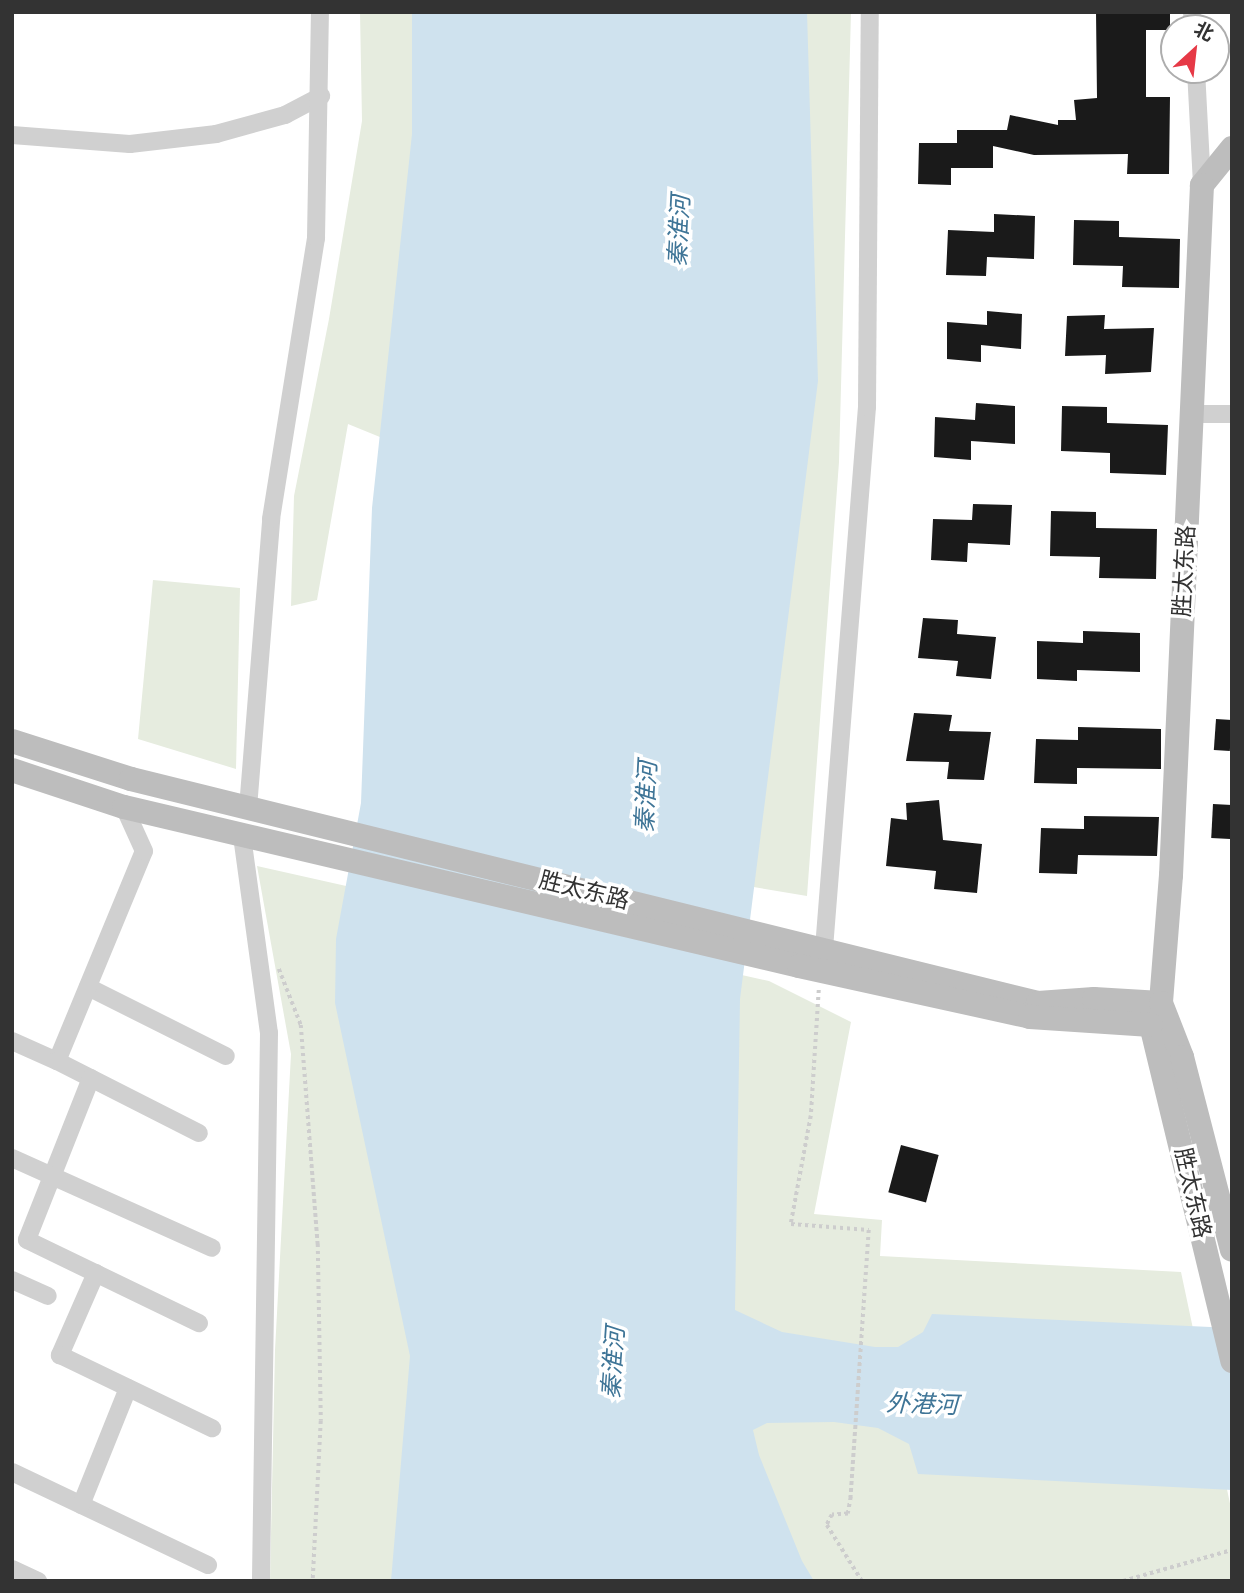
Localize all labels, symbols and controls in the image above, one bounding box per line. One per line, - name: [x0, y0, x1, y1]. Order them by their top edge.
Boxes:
- north arrow: [1160, 14, 1230, 84]
- text: 北: [1190, 17, 1218, 46]
- water label: 秦淮河: [664, 194, 696, 268]
- street label: 胜太东路: [1169, 524, 1201, 618]
- water label: 秦淮河: [631, 760, 663, 834]
- street label: 胜太东路: [536, 866, 632, 916]
- street label: 胜太东路: [1168, 1145, 1216, 1241]
- water label: 秦淮河: [597, 1326, 631, 1400]
- water label: 外港河: [886, 1389, 958, 1421]

